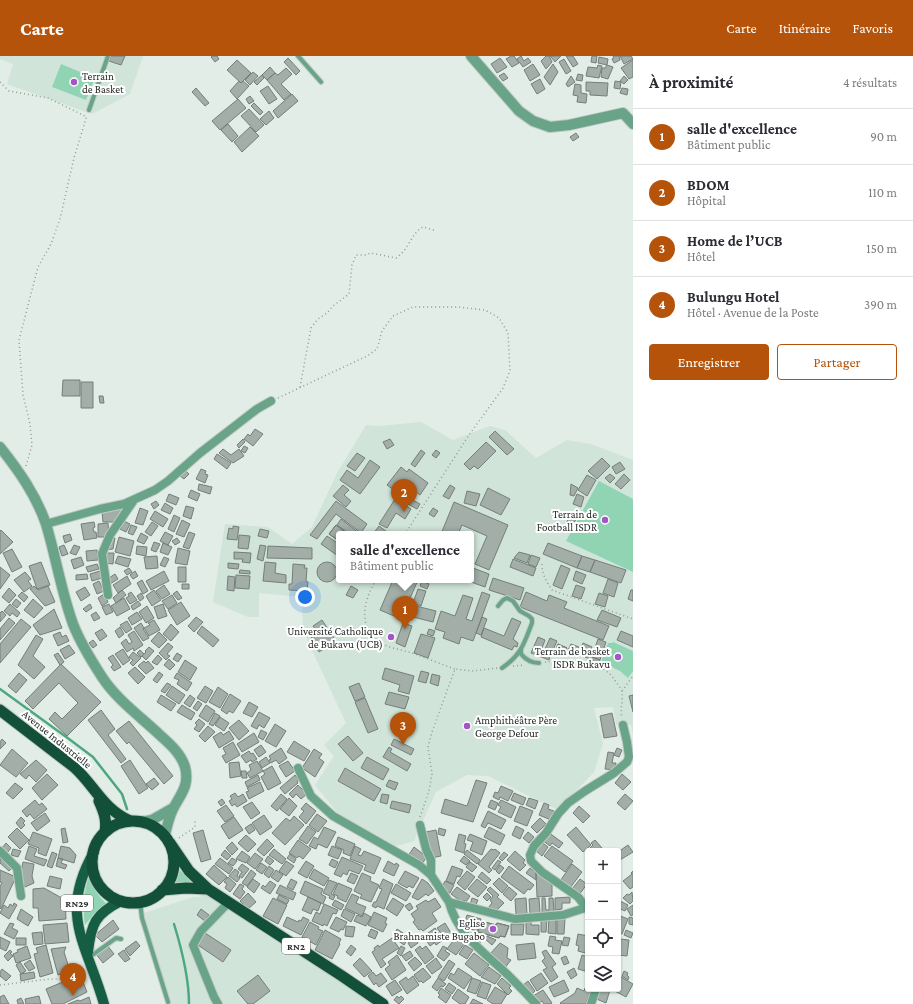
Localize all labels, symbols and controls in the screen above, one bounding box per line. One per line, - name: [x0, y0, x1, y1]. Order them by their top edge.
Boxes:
- text: Carte: [20, 18, 64, 39]
- text: Carte: [726, 20, 757, 36]
- text: Itinéraire: [779, 20, 831, 36]
- text: Favoris: [853, 20, 893, 36]
- place label: Terrain de Basket: [82, 70, 124, 95]
- text: À proximité: [649, 73, 733, 92]
- text: 4 résultats: [843, 75, 897, 90]
- marker: Terrain de Basket: [69, 77, 79, 87]
- text: salle d'excellence: [687, 121, 797, 137]
- text: 1: [660, 129, 664, 144]
- text: 90 m: [870, 129, 897, 144]
- text: Bâtiment public: [687, 137, 770, 152]
- text: BDOM: [687, 177, 730, 193]
- text: 2: [659, 185, 665, 200]
- text: 110 m: [868, 185, 897, 200]
- text: Hôpital: [687, 193, 726, 208]
- text: Home de l’UCB: [687, 233, 783, 249]
- text: 3: [659, 241, 665, 256]
- text: 150 m: [866, 241, 897, 256]
- text: Hôtel: [687, 249, 715, 264]
- text: Bulungu Hotel: [687, 289, 779, 305]
- text: 4: [658, 297, 666, 312]
- text: 390 m: [864, 297, 897, 312]
- text: Hôtel · Avenue de la Poste: [687, 305, 819, 320]
- button: Enregistrer: [649, 344, 769, 380]
- button: Partager: [777, 344, 897, 380]
- pin: 2: [391, 479, 417, 512]
- place label: Terrain de Football ISDR: [537, 508, 598, 533]
- marker: Terrain de Football ISDR: [600, 515, 610, 525]
- popup: [336, 531, 474, 583]
- text: salle d'excellence: [350, 542, 460, 558]
- text: Bâtiment public: [350, 558, 433, 573]
- your location: [295, 587, 315, 607]
- pin: 1: [392, 596, 418, 629]
- place label: Université Catholique de Bukavu (UCB): [287, 625, 383, 651]
- marker: Université Catholique de Bukavu (UCB): [386, 632, 396, 642]
- place label: Terrain de basket ISDR Bukavu: [535, 645, 610, 670]
- marker: Terrain de basket ISDR Bukavu: [613, 652, 623, 662]
- street label: Avenue Industrielle: [20, 707, 94, 771]
- pin: 3: [390, 712, 416, 745]
- place label: Amphithéâtre Père George Defour: [475, 714, 557, 740]
- marker: Amphithéâtre Père George Defour: [462, 721, 472, 731]
- map controls: [585, 848, 621, 992]
- button: +: [585, 848, 621, 884]
- button: −: [585, 884, 621, 920]
- road number: RN29: [61, 895, 93, 911]
- place label: Eglise Brahnamiste Bugabo: [393, 917, 486, 943]
- button: locate: [585, 920, 621, 956]
- marker: Eglise Brahnamiste Bugabo: [488, 924, 498, 934]
- road number: RN2: [282, 938, 310, 954]
- button: layers: [585, 956, 621, 992]
- pin: 4: [60, 963, 86, 996]

